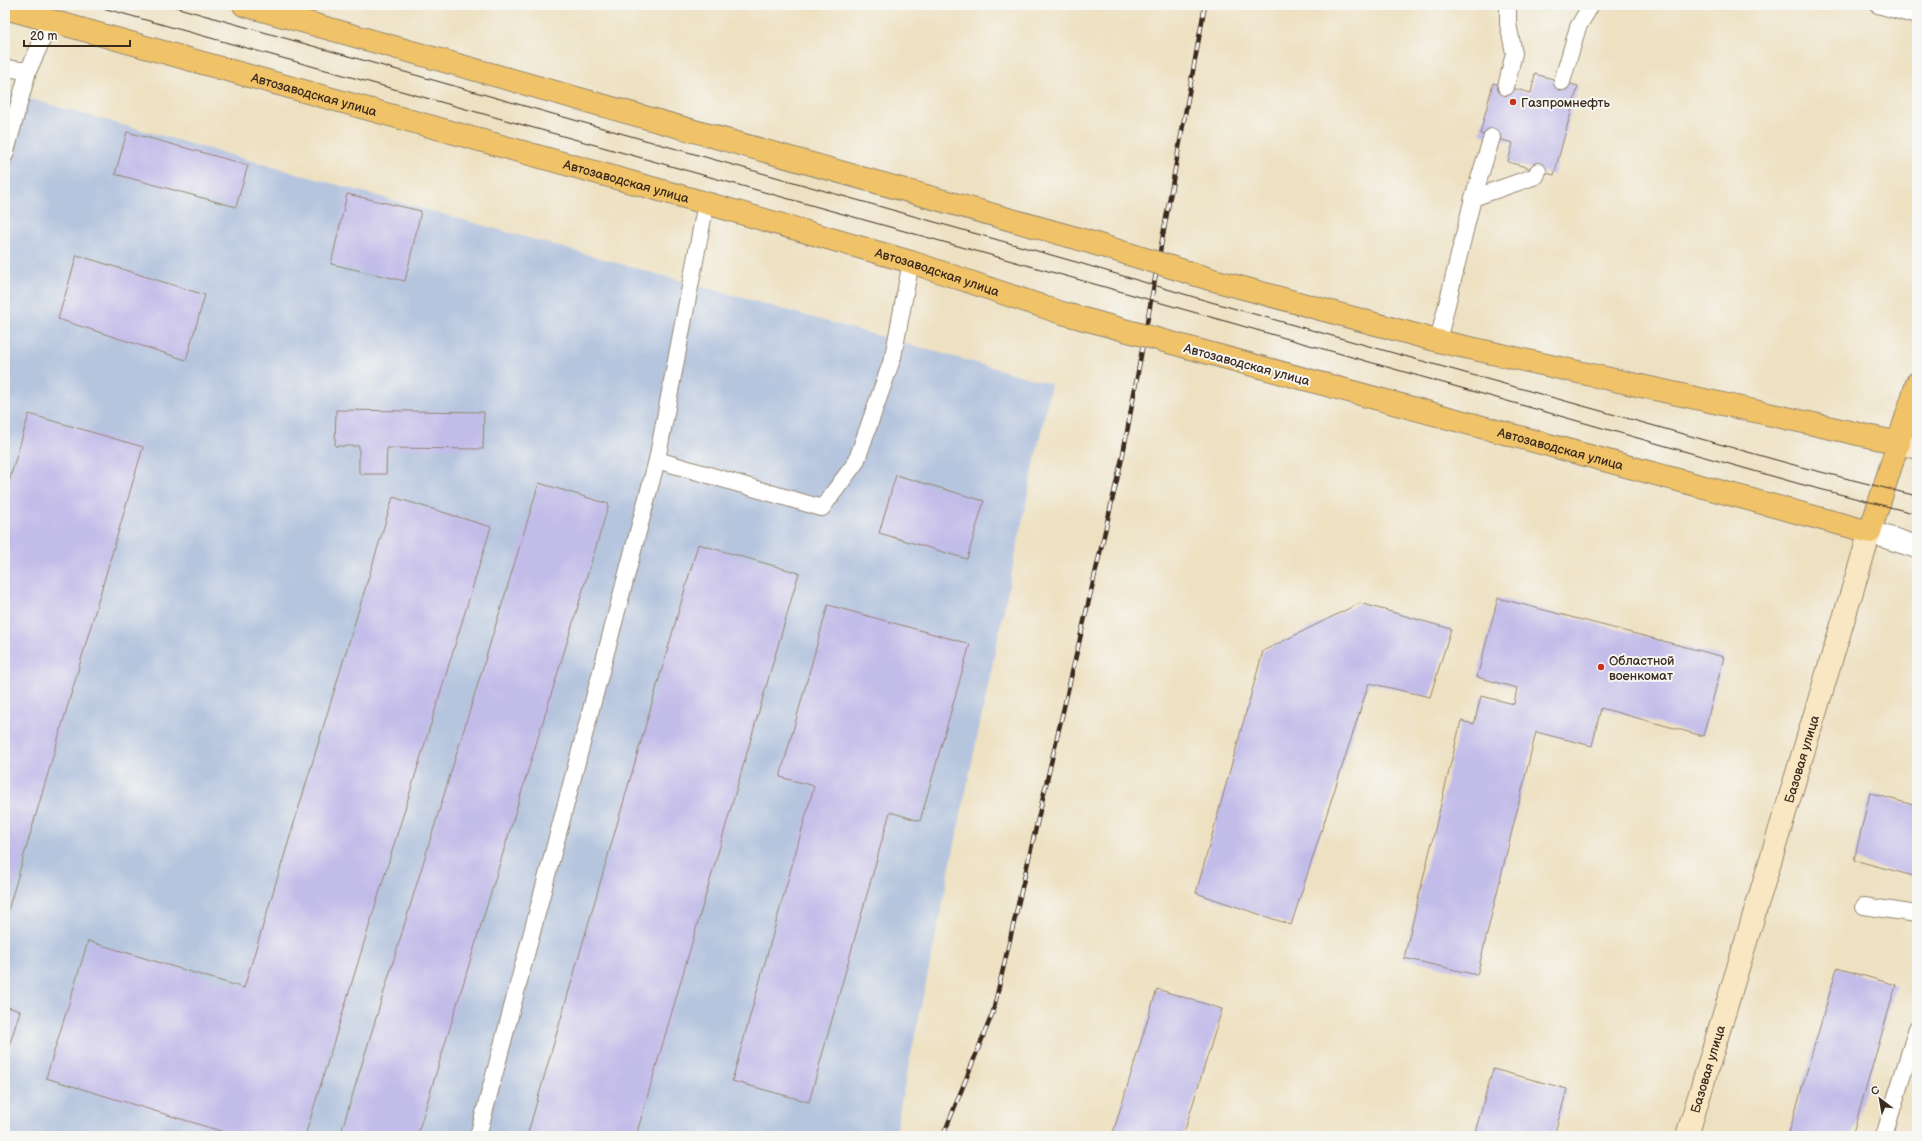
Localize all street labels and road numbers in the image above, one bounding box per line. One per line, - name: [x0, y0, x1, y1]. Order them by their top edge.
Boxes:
- street label: Автозаводская улица: [248, 70, 379, 120]
- street label: Автозаводская улица: [561, 156, 691, 207]
- street label: Автозаводская улица: [872, 245, 1002, 300]
- street label: Автозаводская улица: [1181, 340, 1312, 390]
- street label: Автозаводская улица: [1495, 424, 1625, 474]
- street label: Базовая улица: [1781, 713, 1823, 805]
- street label: Базовая улица: [1687, 1023, 1729, 1115]

